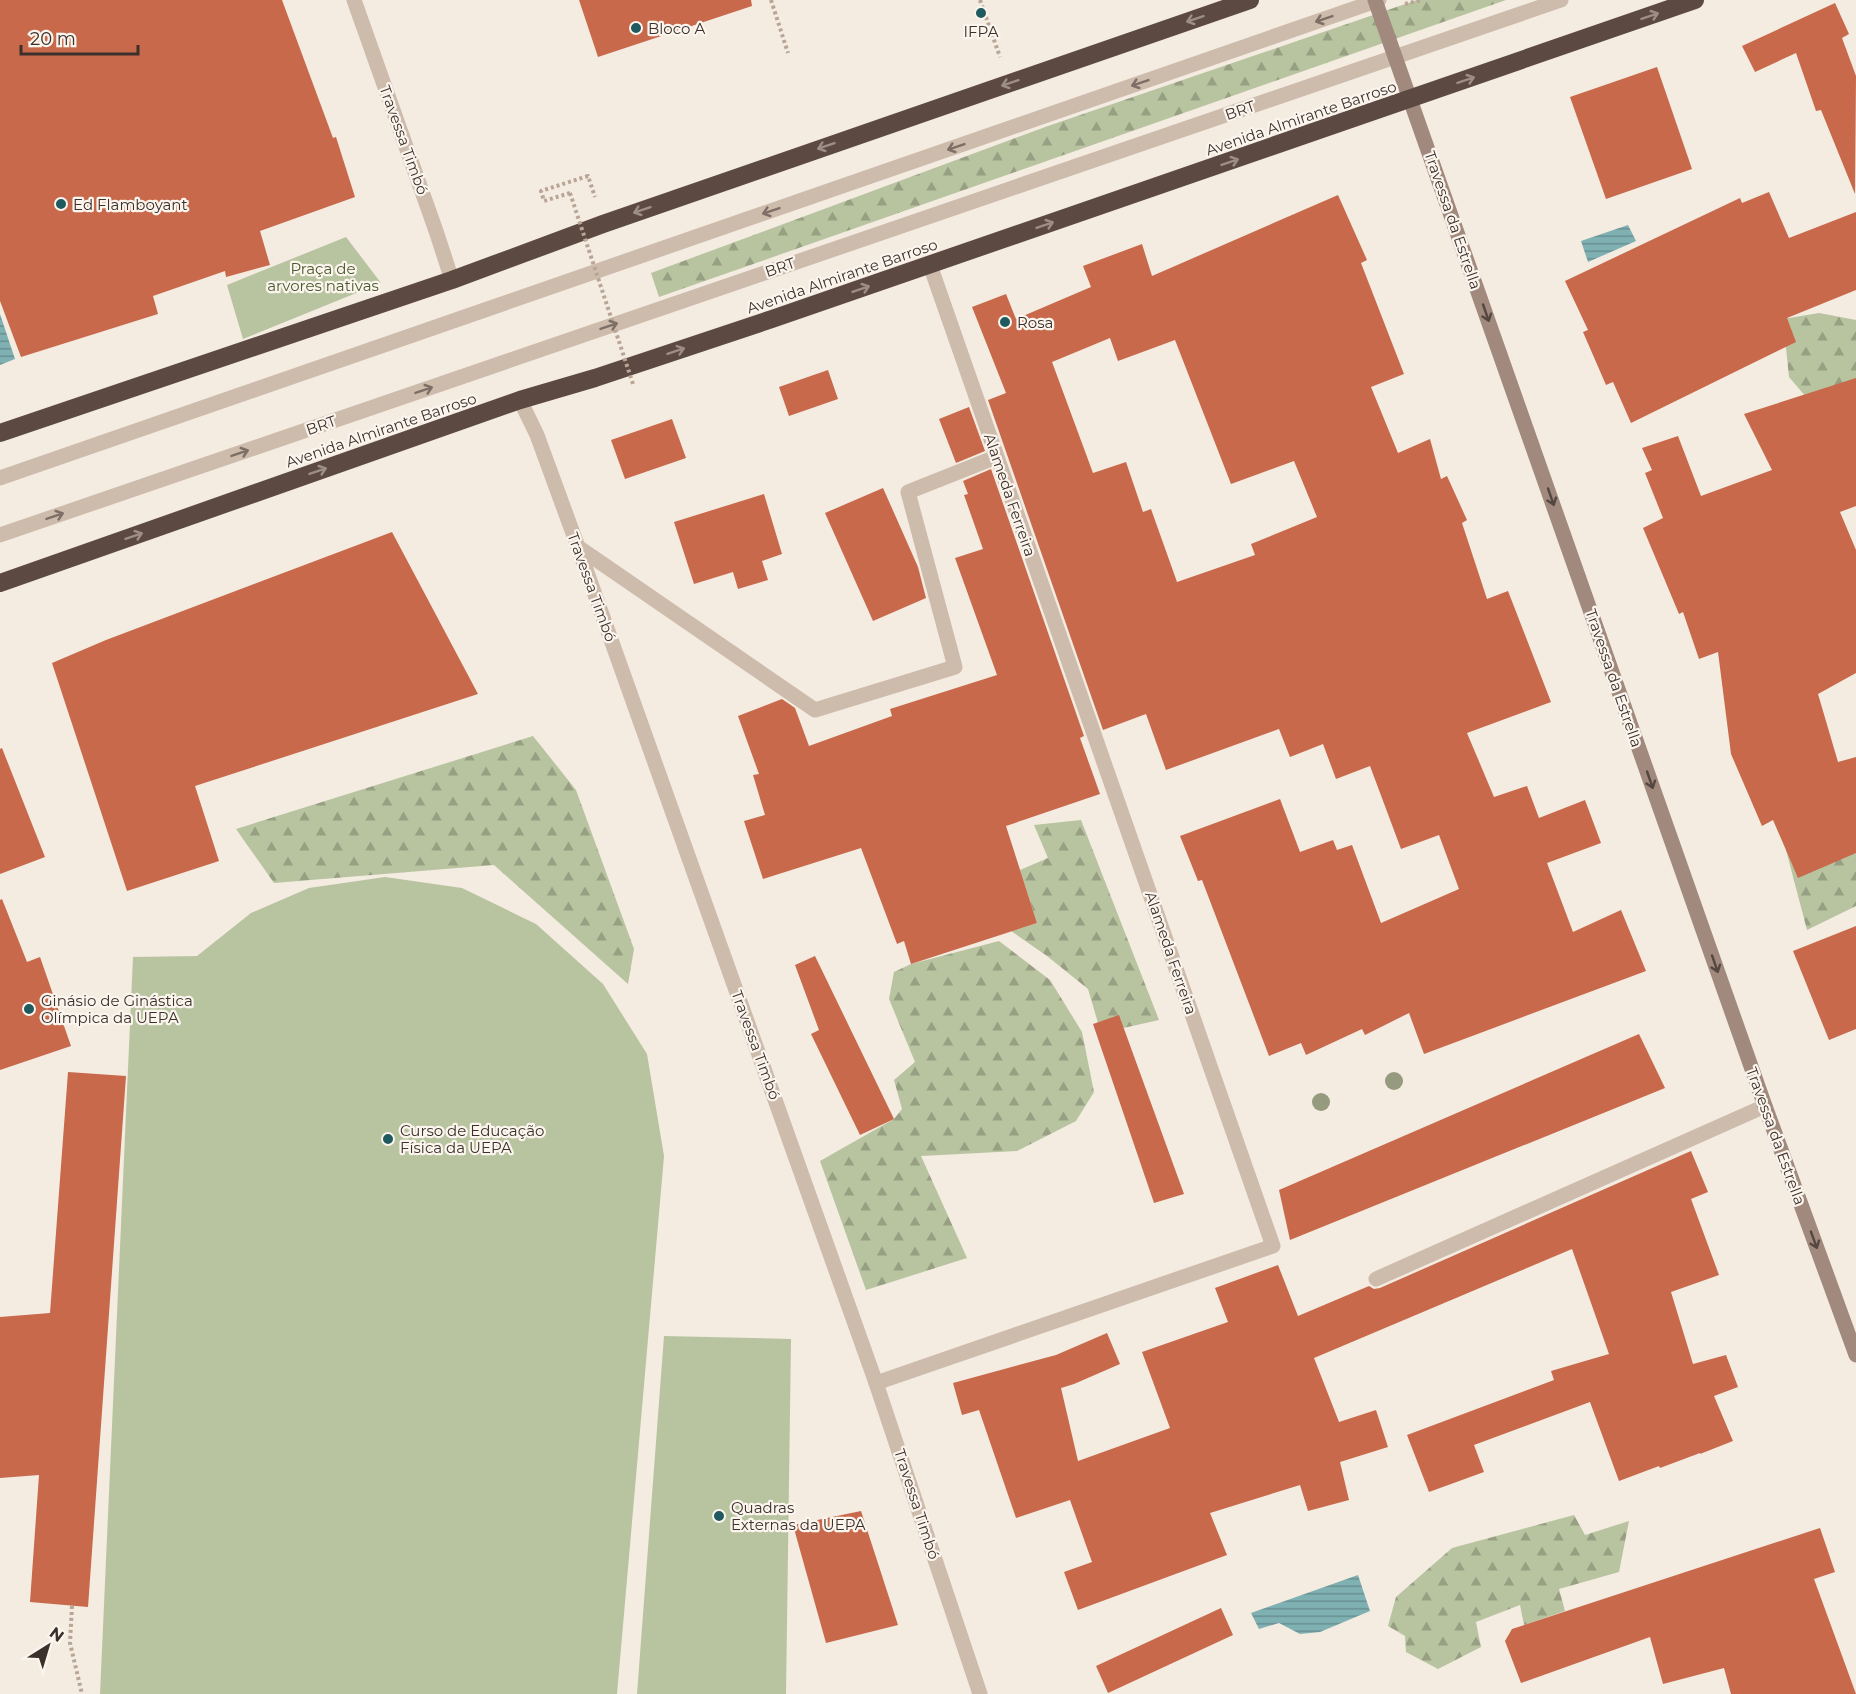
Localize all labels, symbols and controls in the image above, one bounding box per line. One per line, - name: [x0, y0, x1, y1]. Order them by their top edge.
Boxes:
- marker: IFPA: [974, 6, 988, 20]
- one-way arrow: [1640, 9, 1659, 20]
- one-way arrow: [1186, 15, 1205, 26]
- one-way arrow: [1315, 15, 1334, 26]
- scale bar: [21, 18, 138, 56]
- place label: Bloco A: [648, 19, 705, 38]
- marker: Bloco A: [629, 21, 643, 35]
- place label: IFPA: [964, 22, 999, 41]
- text: 20 m: [30, 28, 76, 50]
- one-way arrow: [1456, 74, 1475, 85]
- street label: Avenida Almirante Barroso: [1203, 76, 1399, 160]
- one-way arrow: [1001, 78, 1020, 89]
- one-way arrow: [1131, 78, 1150, 89]
- street label: Travessa Timbó: [375, 83, 433, 197]
- street label: BRT: [1222, 96, 1258, 124]
- one-way arrow: [817, 142, 836, 153]
- one-way arrow: [947, 142, 966, 153]
- street label: Travessa da Estrella: [1420, 148, 1486, 292]
- one-way arrow: [1220, 155, 1238, 166]
- place label: Ed Flamboyant: [73, 195, 188, 214]
- marker: Ed Flamboyant: [54, 197, 68, 211]
- one-way arrow: [633, 206, 652, 217]
- one-way arrow: [762, 206, 781, 217]
- one-way arrow: [1035, 219, 1054, 230]
- street label: Avenida Almirante Barroso: [744, 234, 940, 318]
- street label: BRT: [762, 253, 798, 281]
- park label: Praça de arvores nativas: [267, 259, 379, 295]
- one-way arrow: [851, 282, 870, 293]
- one-way arrow: [1481, 303, 1492, 322]
- place label: Rosa: [1017, 313, 1053, 332]
- marker: Rosa: [998, 315, 1012, 329]
- one-way arrow: [599, 320, 618, 331]
- one-way arrow: [666, 345, 685, 356]
- one-way arrow: [414, 383, 433, 394]
- street label: Avenida Almirante Barroso: [283, 388, 479, 472]
- street label: BRT: [303, 411, 339, 439]
- street label: Alameda Ferreira: [980, 431, 1040, 559]
- one-way arrow: [230, 446, 249, 457]
- one-way arrow: [308, 465, 327, 476]
- one-way arrow: [1546, 487, 1557, 506]
- one-way arrow: [45, 510, 64, 521]
- one-way arrow: [125, 529, 143, 540]
- street label: Travessa Timbó: [563, 530, 621, 644]
- street label: Travessa da Estrella: [1581, 606, 1647, 750]
- one-way arrow: [1646, 770, 1657, 789]
- street label: Alameda Ferreira: [1141, 889, 1201, 1017]
- one-way arrow: [1710, 954, 1721, 973]
- street label: Travessa Timbó: [727, 988, 785, 1102]
- place label: Ginásio de Ginástica Olímpica da UEPA: [41, 991, 193, 1027]
- marker: Ginásio de Ginástica Olímpica da UEPA: [22, 1002, 36, 1016]
- street label: Travessa da Estrella: [1742, 1065, 1810, 1207]
- place label: Curso de Educação Física da UEPA: [400, 1121, 544, 1157]
- marker: Curso de Educação Física da UEPA: [381, 1132, 395, 1146]
- one-way arrow: [1809, 1230, 1820, 1249]
- street label: Travessa Timbó: [890, 1446, 944, 1562]
- place label: Quadras Externas da UEPA: [731, 1498, 866, 1534]
- marker: Quadras Externas da UEPA: [712, 1509, 726, 1523]
- north arrow: [18, 1616, 78, 1676]
- text: N: [46, 1623, 68, 1646]

